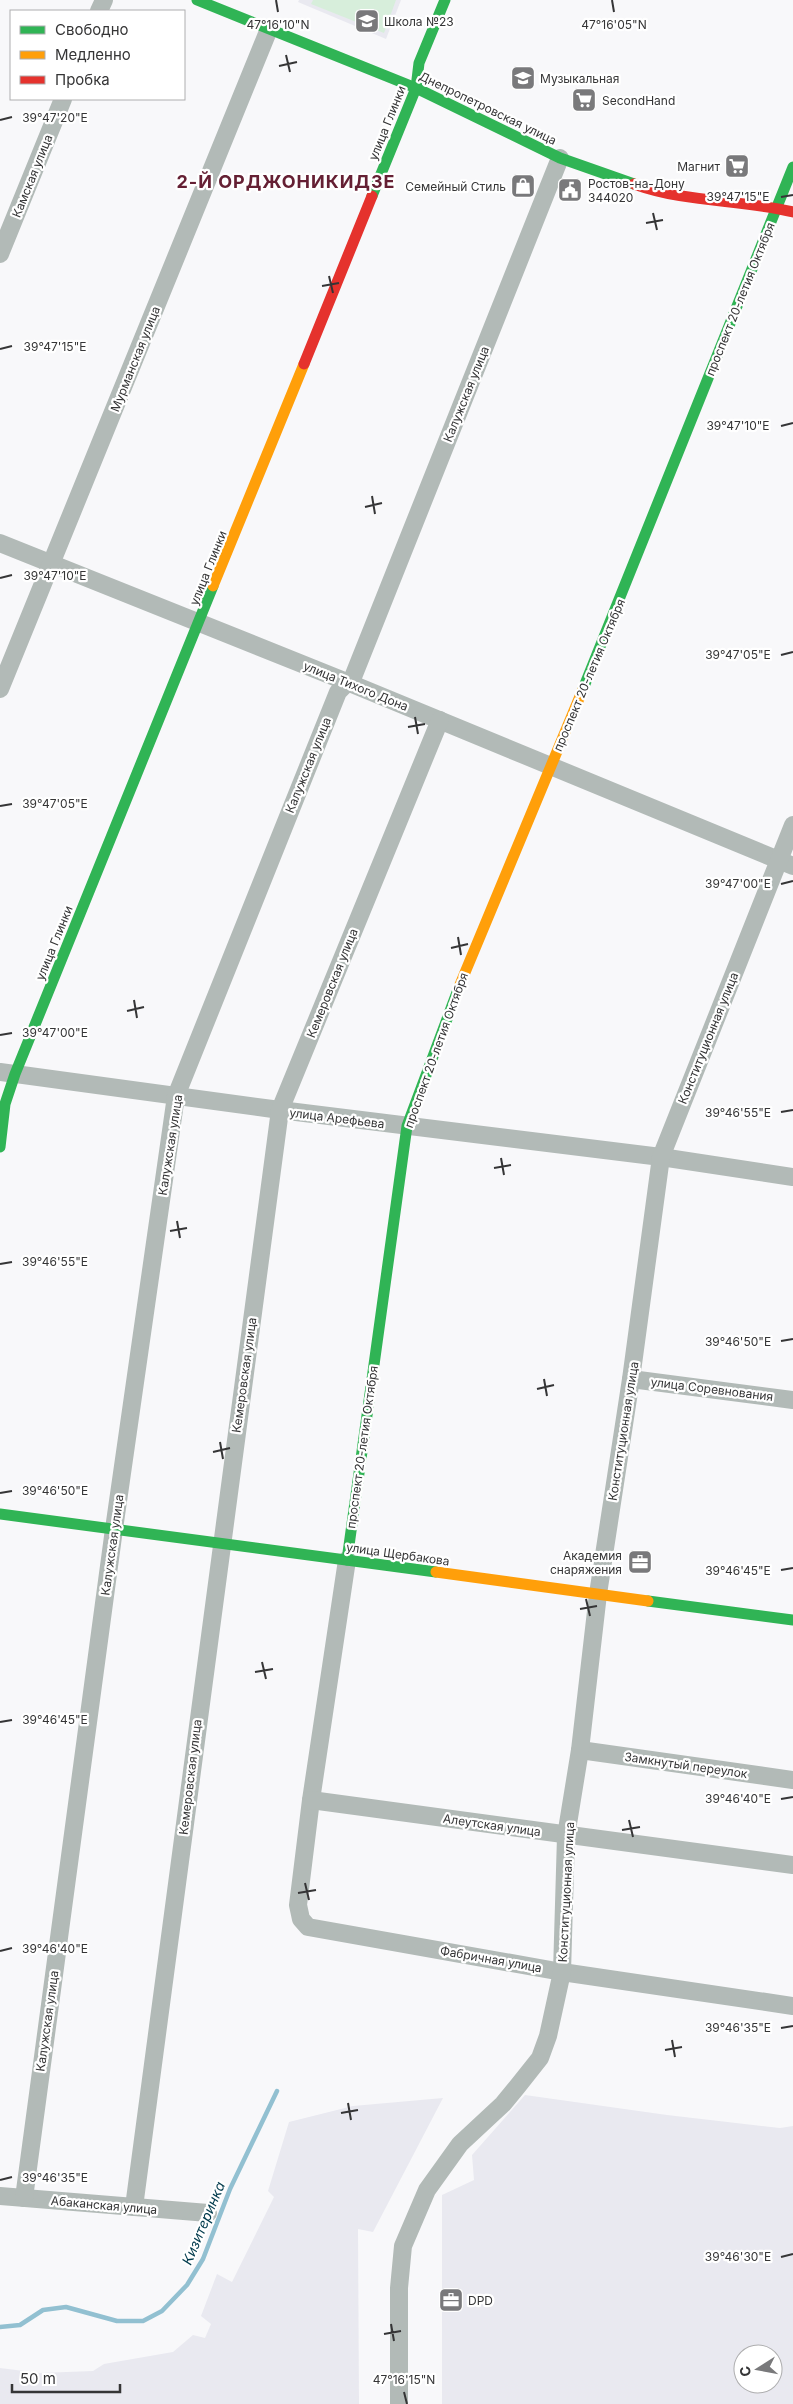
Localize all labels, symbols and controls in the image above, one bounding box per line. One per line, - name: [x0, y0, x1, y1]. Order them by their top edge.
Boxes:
- school or university icon: Школа №23: [354, 8, 380, 34]
- legend: [10, 10, 185, 100]
- place label: Школа №23: [384, 14, 454, 29]
- text: 47°16'10"N: [246, 17, 310, 32]
- text: 47°16'05"N: [581, 17, 647, 32]
- text: Свободно: [55, 20, 129, 39]
- text: Медленно: [55, 45, 131, 64]
- school or university icon: Музыкальная: [510, 65, 536, 91]
- street label: Днепропетровская улица: [417, 68, 559, 148]
- text: Пробка: [55, 70, 110, 89]
- place label: Музыкальная: [540, 71, 620, 86]
- street label: улица Глинки: [365, 84, 409, 162]
- supermarket icon: SecondHand: [571, 87, 597, 113]
- place label: SecondHand: [602, 93, 675, 108]
- text: 39°47'20"E: [22, 110, 88, 125]
- street label: Камская улица: [9, 132, 55, 220]
- supermarket icon: Магнит: [724, 153, 750, 179]
- place label: Магнит: [677, 159, 720, 174]
- district label: 2-Й ОРДЖОНИКИДЗЕ: [176, 171, 396, 192]
- shop icon: Семейный Стиль: [510, 173, 536, 199]
- place label: Ростов-на-Дону 344020: [588, 176, 685, 205]
- public building icon: Ростов-на-Дону 344020: [557, 177, 583, 203]
- place label: Семейный Стиль: [405, 179, 506, 194]
- text: 39°47'15"E: [707, 189, 769, 204]
- street label: проспект 20-летия Октября: [702, 220, 778, 378]
- street label: Мурманская улица: [107, 304, 163, 414]
- text: 39°47'15"E: [24, 339, 86, 354]
- street label: Калужская улица: [440, 344, 492, 444]
- text: 39°47'10"E: [706, 418, 770, 433]
- street label: улица Глинки: [186, 529, 230, 607]
- text: 39°47'10"E: [23, 568, 87, 583]
- street label: проспект 20-летия Октября: [550, 596, 628, 754]
- text: 39°47'05"E: [705, 647, 771, 662]
- street label: улица Тихого Дона: [301, 658, 411, 714]
- street label: Калужская улица: [282, 715, 334, 815]
- text: 39°47'05"E: [22, 796, 88, 811]
- text: 39°47'00"E: [705, 876, 771, 891]
- street label: улица Глинки: [32, 904, 76, 982]
- street label: Кемеровская улица: [303, 926, 361, 1040]
- street label: проспект 20-летия Октября: [401, 970, 471, 1130]
- street label: Конституционная улица: [675, 970, 741, 1106]
- text: 39°47'00"E: [22, 1025, 88, 1040]
- street label: Калужская улица: [155, 1093, 185, 1197]
- street label: улица Арефьева: [289, 1105, 385, 1131]
- text: 39°46'55"E: [705, 1105, 771, 1120]
- text: 39°46'55"E: [22, 1254, 88, 1269]
- street label: Кемеровская улица: [228, 1316, 260, 1434]
- text: 39°46'50"E: [705, 1334, 771, 1349]
- street label: Конституционная улица: [605, 1360, 641, 1502]
- street label: проспект 20-летия Октября: [343, 1365, 381, 1529]
- street label: улица Соревнования: [650, 1374, 774, 1404]
- text: 39°46'50"E: [22, 1483, 88, 1498]
- street label: Калужская улица: [97, 1493, 127, 1597]
- street label: улица Щербакова: [345, 1539, 451, 1569]
- place label: Академия снаряжения: [550, 1548, 622, 1577]
- office icon: Академия снаряжения: [627, 1549, 653, 1575]
- text: 39°46'45"E: [705, 1563, 771, 1578]
- text: 39°46'45"E: [22, 1712, 88, 1727]
- street label: Кемеровская улица: [175, 1718, 205, 1836]
- street label: Замкнутый переулок: [624, 1749, 749, 1781]
- text: 39°46'40"E: [705, 1791, 771, 1806]
- street label: Алеутская улица: [442, 1811, 542, 1839]
- street label: Конституционная улица: [555, 1821, 577, 1963]
- text: 39°46'40"E: [22, 1941, 88, 1956]
- street label: Фабричная улица: [439, 1943, 543, 1975]
- street label: Калужская улица: [32, 1969, 62, 2073]
- text: 39°46'35"E: [705, 2020, 771, 2035]
- text: 39°46'35"E: [22, 2170, 88, 2185]
- water label: Кизитеринка: [178, 2179, 228, 2267]
- street label: Абаканская улица: [50, 2193, 158, 2217]
- text: 39°46'30"E: [705, 2249, 771, 2264]
- office icon: DPD: [438, 2287, 464, 2313]
- place label: DPD: [468, 2293, 493, 2308]
- north arrow: [733, 2344, 783, 2394]
- scale bar: [12, 2362, 120, 2394]
- text: С: [735, 2365, 754, 2378]
- text: 50 m: [20, 2369, 56, 2388]
- text: 47°16'15"N: [373, 2372, 435, 2387]

